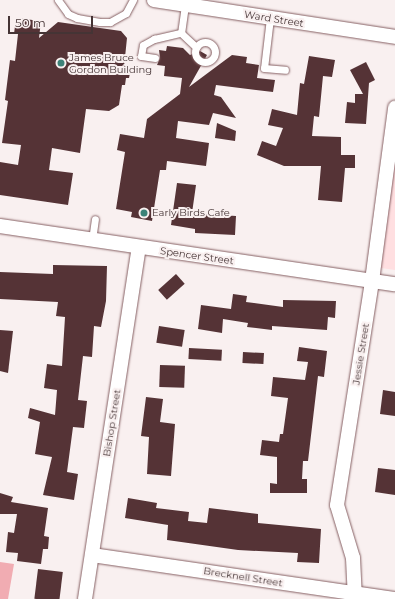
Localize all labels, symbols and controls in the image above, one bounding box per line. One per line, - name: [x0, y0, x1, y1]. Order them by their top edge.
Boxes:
- scale bar: [10, 8, 95, 34]
- street label: Ward Street: [243, 8, 305, 30]
- text: 50 m: [15, 15, 46, 30]
- place label: James Bruce Gordon Building: [69, 51, 152, 74]
- marker: James Bruce Gordon Building: [56, 58, 66, 68]
- place label: Early Birds Cafe: [152, 207, 230, 219]
- marker: Early Birds Cafe: [139, 208, 149, 218]
- street label: Spencer Street: [159, 245, 235, 267]
- street label: Jessie Street: [350, 322, 372, 386]
- street label: Bishop Street: [101, 389, 123, 457]
- street label: Brecknell Street: [203, 565, 283, 589]

